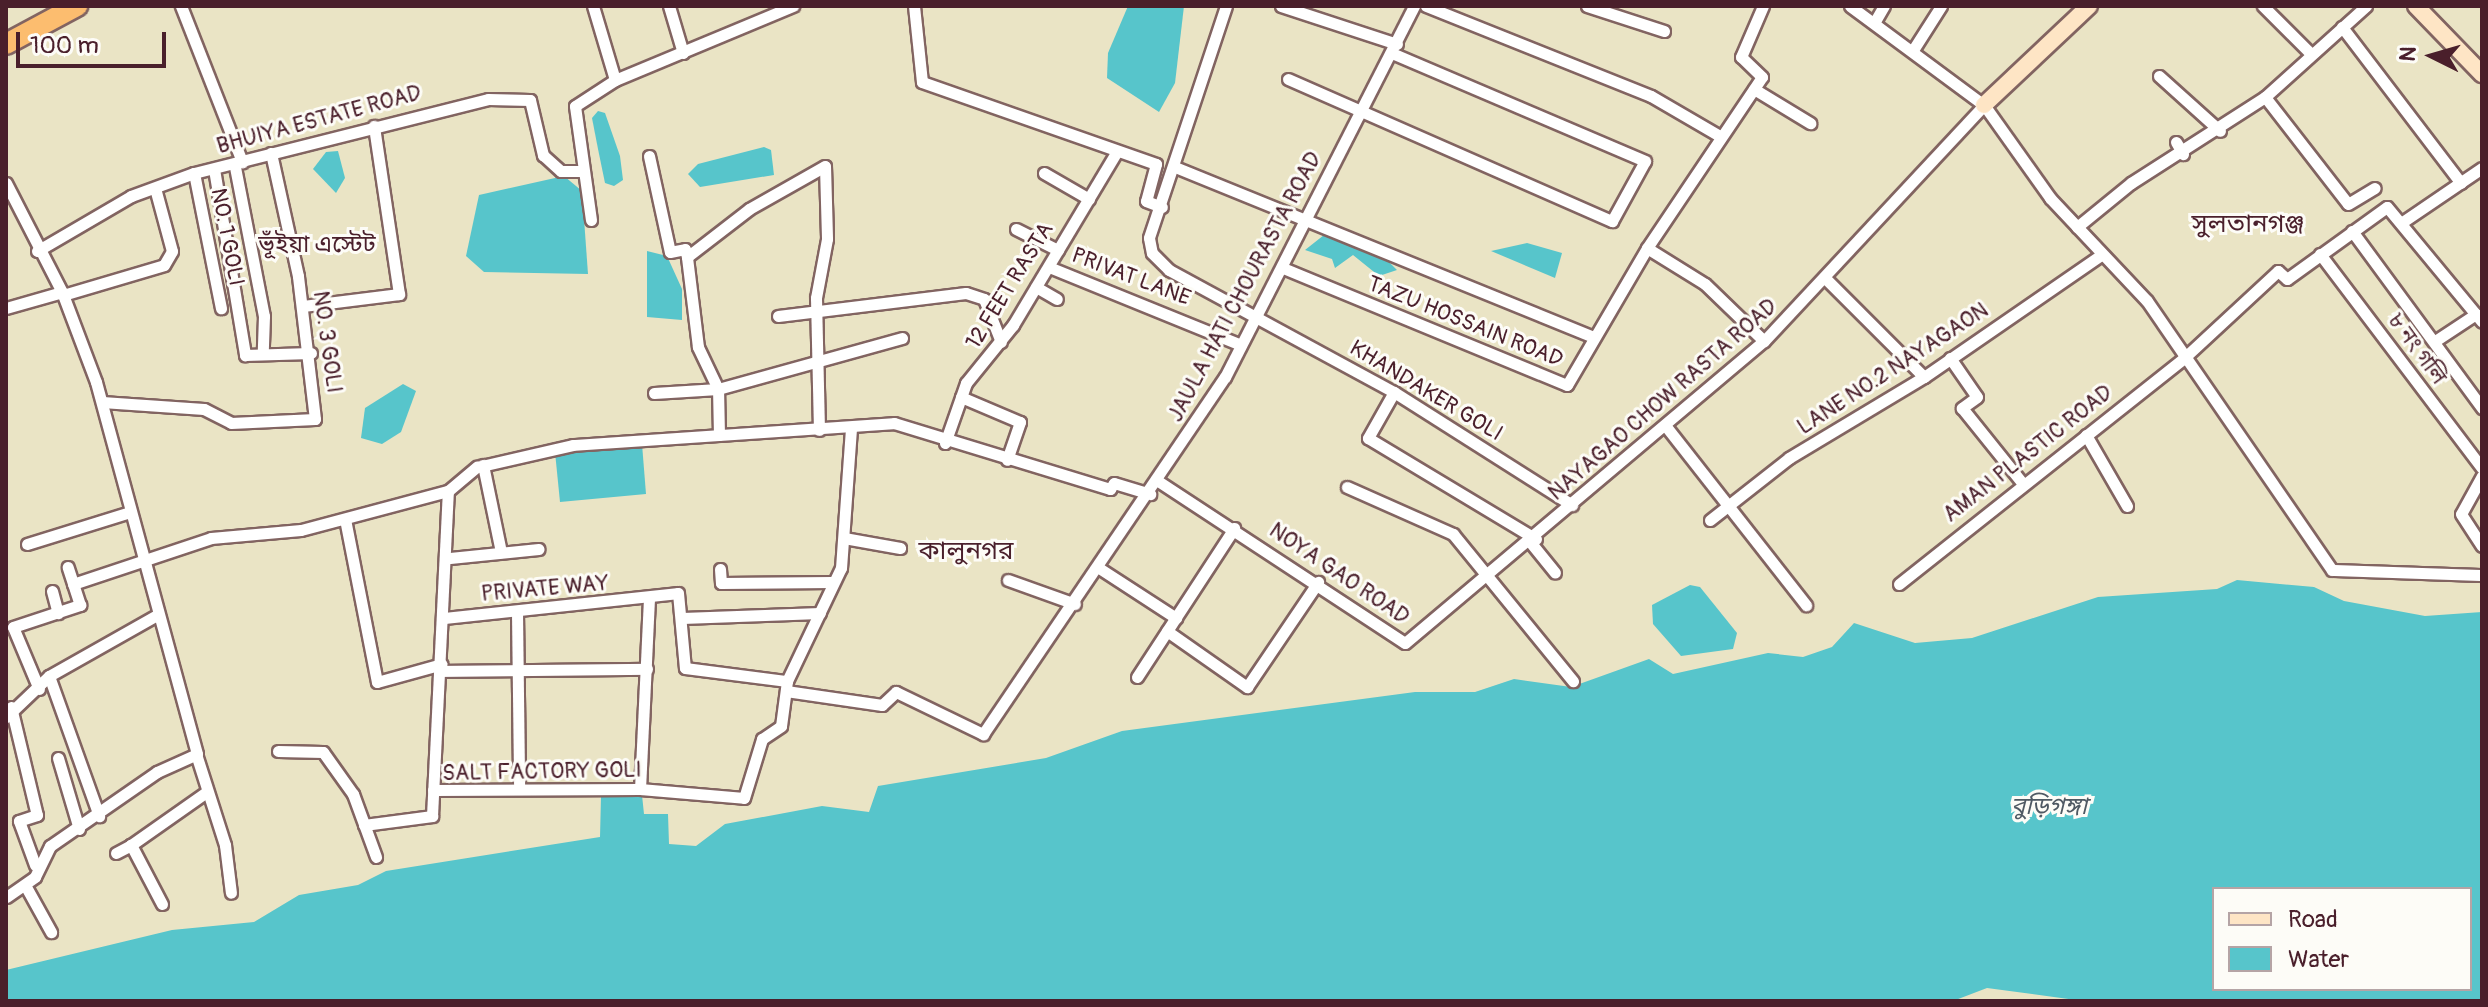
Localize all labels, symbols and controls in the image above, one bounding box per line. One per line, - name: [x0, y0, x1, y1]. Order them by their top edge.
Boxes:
- scale bar: [20, 16, 170, 66]
- north arrow: [2392, 16, 2472, 96]
- text: 100 m: [30, 31, 99, 60]
- text: N: [2393, 45, 2423, 63]
- street label: BHUIYA ESTATE ROAD: [214, 80, 424, 160]
- street label: JAULA HATI CHOURASTA ROAD: [1163, 148, 1327, 426]
- street label: NO. 1 GOLI: [205, 186, 249, 288]
- district label: সুলতানগঞ্জ: [2192, 209, 2304, 241]
- street label: 12 FEET RASTA: [961, 218, 1059, 354]
- district label: ভূঁইয়া এস্টেট: [258, 231, 376, 259]
- street label: PRIVAT LANE: [1068, 242, 1194, 312]
- street label: TAZU HOSSAIN ROAD: [1363, 271, 1567, 373]
- street label: NO. 3 GOLI: [307, 289, 347, 395]
- street label: NAYAGAO CHOW RASTA ROAD: [1543, 294, 1783, 506]
- street label: LANE NO.2 NAYAGAON: [1793, 297, 1993, 441]
- street label: ৮ নং গলি: [2382, 308, 2452, 390]
- street label: KHANDAKER GOLI: [1345, 335, 1507, 447]
- street label: AMAN PLASTIC ROAD: [1938, 380, 2118, 528]
- street label: NOYA GAO ROAD: [1264, 517, 1414, 631]
- district label: কালুনগর: [919, 536, 1013, 568]
- street label: PRIVATE WAY: [480, 570, 610, 608]
- street label: SALT FACTORY GOLI: [442, 757, 642, 787]
- water label: বুড়িগঙ্গা: [2011, 793, 2087, 821]
- legend: [2212, 887, 2472, 991]
- text: Road: [2288, 905, 2338, 934]
- text: Water: [2288, 945, 2349, 974]

